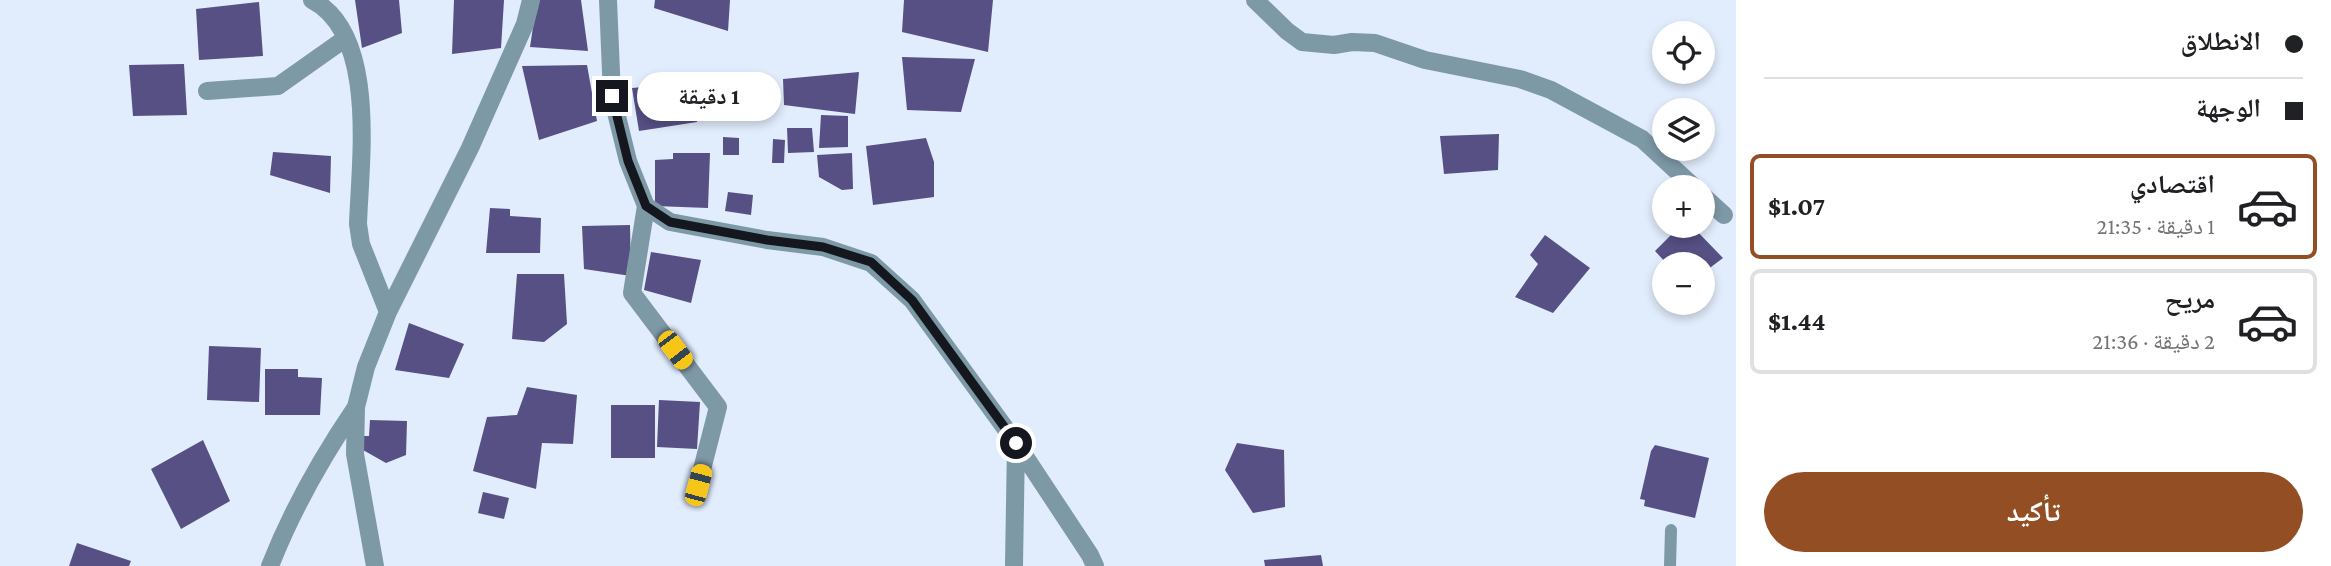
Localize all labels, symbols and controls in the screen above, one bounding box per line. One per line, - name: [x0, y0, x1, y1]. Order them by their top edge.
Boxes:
- map controls: [1652, 21, 1715, 315]
- button: locate: [1652, 21, 1715, 84]
- text: الانطلاق: [2181, 27, 2261, 56]
- callout: 1 دقيقة: [636, 72, 780, 120]
- route end: [596, 80, 628, 112]
- text: 1 دقيقة: [678, 83, 740, 109]
- text: الوجهة: [2196, 94, 2261, 123]
- button: layers: [1652, 98, 1715, 161]
- text: اقتصادي: [2130, 170, 2215, 199]
- button: +: [1652, 175, 1715, 238]
- icon: car: [2236, 175, 2299, 238]
- text: $1.07: [1768, 192, 1825, 221]
- text: 1 دقيقة · 21:35: [2097, 213, 2215, 239]
- button: −: [1652, 252, 1715, 315]
- text: مريح: [2165, 285, 2215, 314]
- icon: car: [2236, 290, 2299, 353]
- text: $1.44: [1768, 307, 1826, 336]
- car: [654, 327, 697, 373]
- text: 2 دقيقة · 21:36: [2092, 328, 2215, 354]
- route start: [1000, 427, 1032, 459]
- car: [683, 462, 714, 508]
- button: تأكيد: [1764, 472, 2303, 552]

